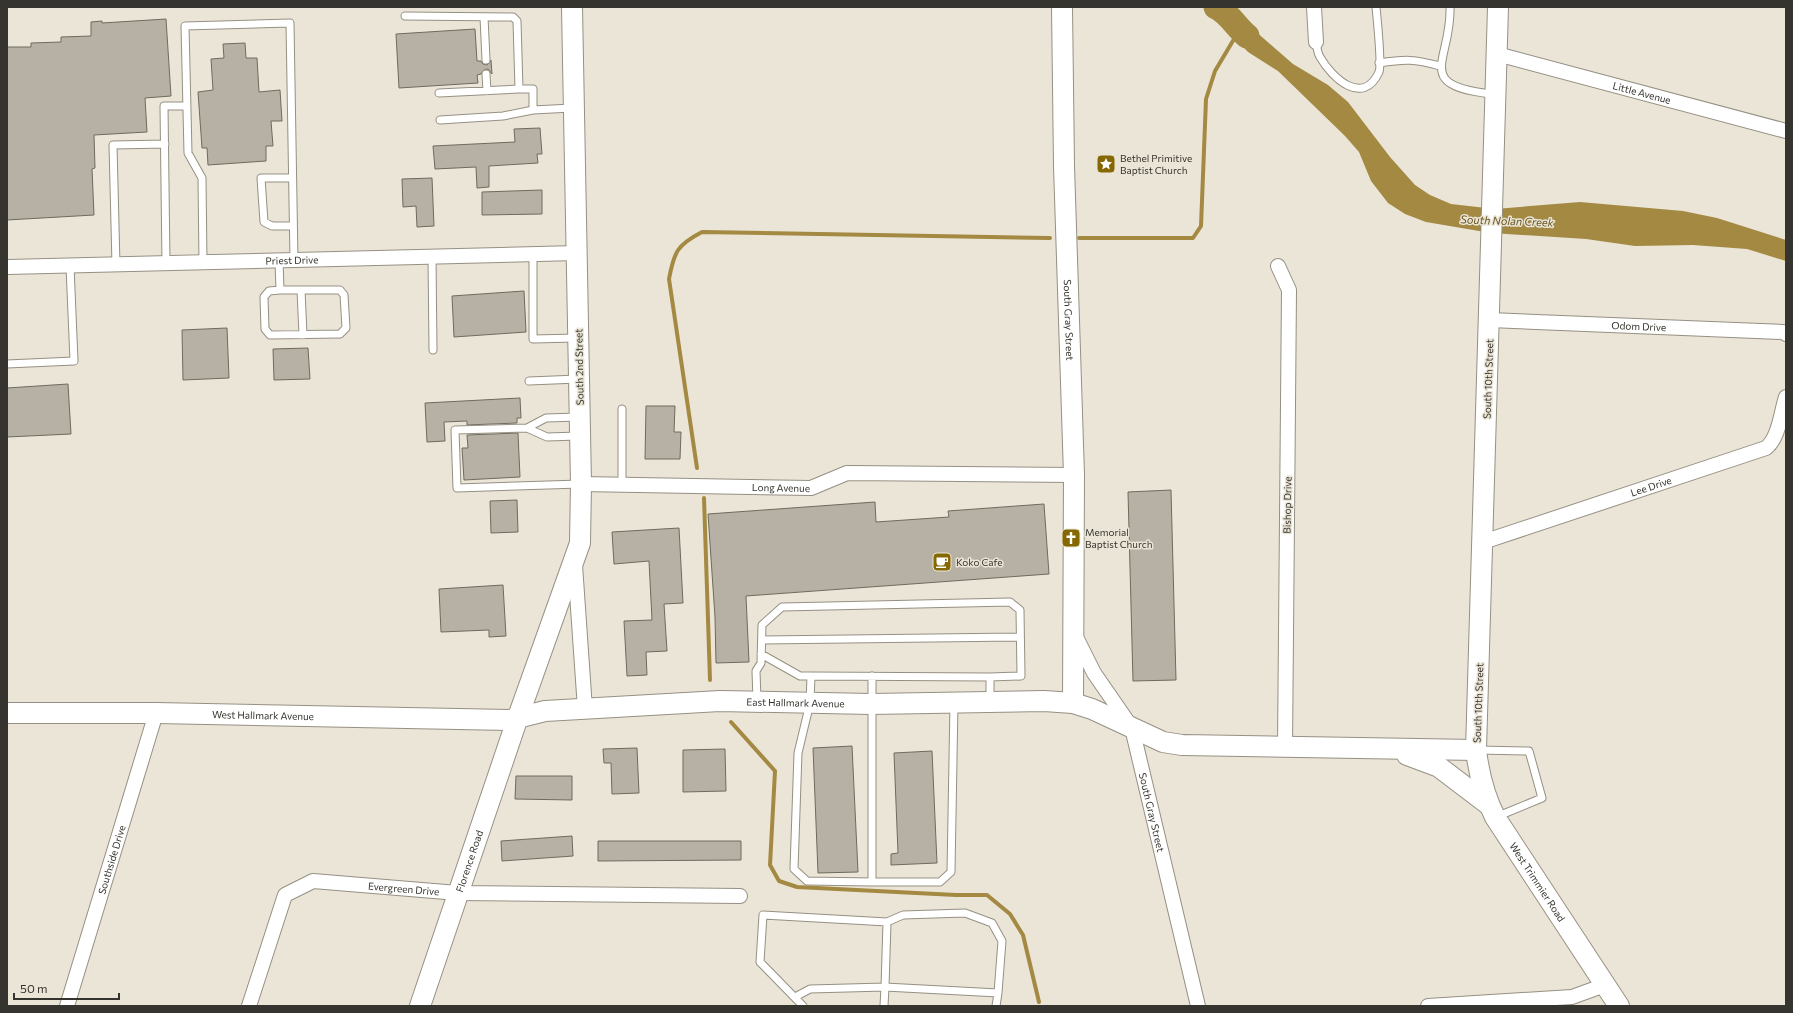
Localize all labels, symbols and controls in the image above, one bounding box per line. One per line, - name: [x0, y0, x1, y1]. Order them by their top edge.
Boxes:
- street label: Little Avenue: [1612, 79, 1672, 106]
- place label: Bethel Primitive Baptist Church: [1120, 152, 1192, 176]
- place icon: Bethel Primitive Baptist Church: [1095, 153, 1117, 175]
- water label: South Nolan Creek: [1460, 212, 1555, 229]
- street label: Priest Drive: [265, 253, 318, 267]
- street label: South Gray Street: [1062, 279, 1076, 361]
- street label: Odom Drive: [1611, 319, 1666, 333]
- street label: South 2nd Street: [572, 329, 586, 405]
- street label: South 10th Street: [1481, 339, 1495, 419]
- street label: Lee Drive: [1629, 474, 1673, 499]
- street label: Bishop Drive: [1281, 476, 1293, 534]
- street label: Long Avenue: [752, 481, 810, 494]
- place label: Memorial Baptist Church: [1085, 526, 1152, 550]
- church icon: Memorial Baptist Church: [1060, 527, 1082, 549]
- cafe icon: Koko Cafe: [931, 551, 953, 573]
- place label: Koko Cafe: [956, 556, 1002, 568]
- street label: South 10th Street: [1471, 663, 1485, 743]
- street label: East Hallmark Avenue: [746, 696, 845, 709]
- street label: West Hallmark Avenue: [212, 708, 314, 722]
- street label: South Gray Street: [1137, 772, 1167, 853]
- street label: Southside Drive: [95, 824, 128, 896]
- street label: Florence Road: [453, 828, 485, 894]
- street label: West Trimmier Road: [1507, 840, 1568, 924]
- street label: Evergreen Drive: [367, 880, 440, 897]
- scale bar: [14, 975, 119, 1001]
- text: 50 m: [20, 981, 48, 995]

